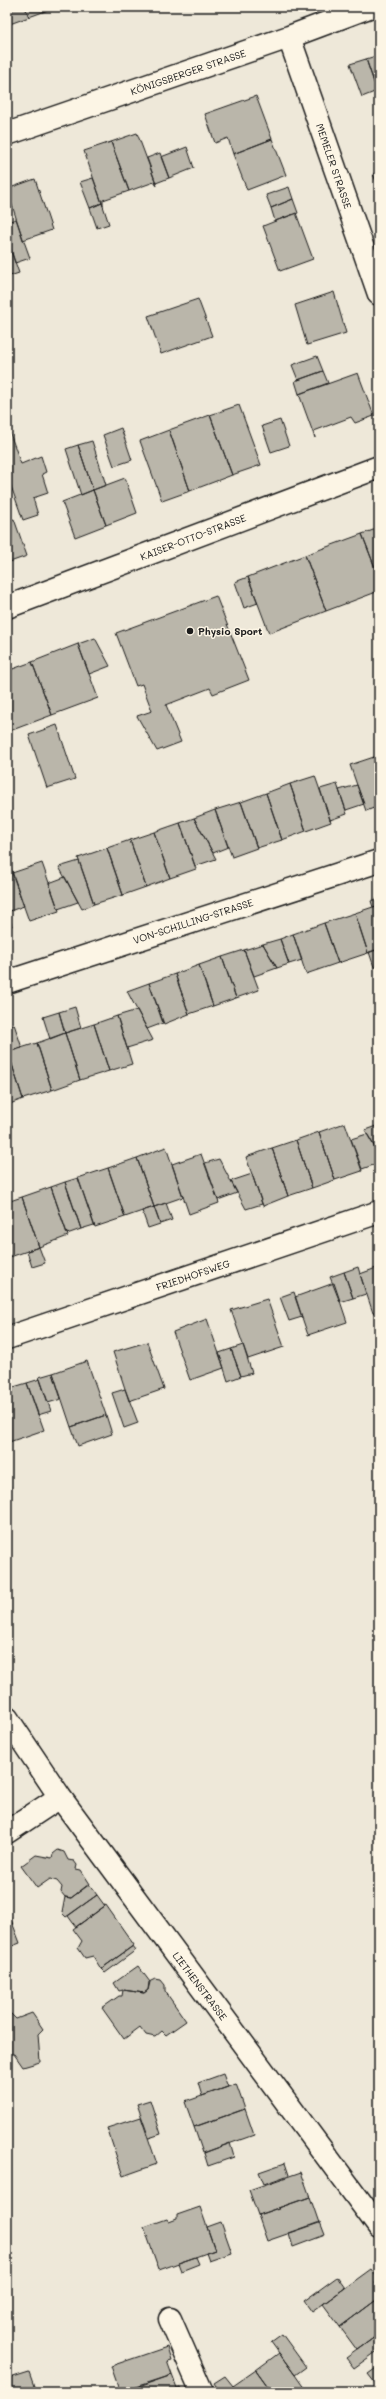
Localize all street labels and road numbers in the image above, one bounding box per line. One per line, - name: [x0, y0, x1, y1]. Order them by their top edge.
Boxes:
- street label: KÖNIGSBERGER STRASSE: [128, 46, 248, 98]
- street label: MEMELER STRASSE: [313, 121, 355, 211]
- street label: KAISER-OTTO-STRASSE: [138, 510, 248, 564]
- street label: VON-SCHILLING-STRASSE: [131, 895, 255, 947]
- street label: FRIEDHOFSWEG: [154, 1256, 232, 1294]
- street label: LIETHENSTRASSE: [170, 1949, 231, 2023]

